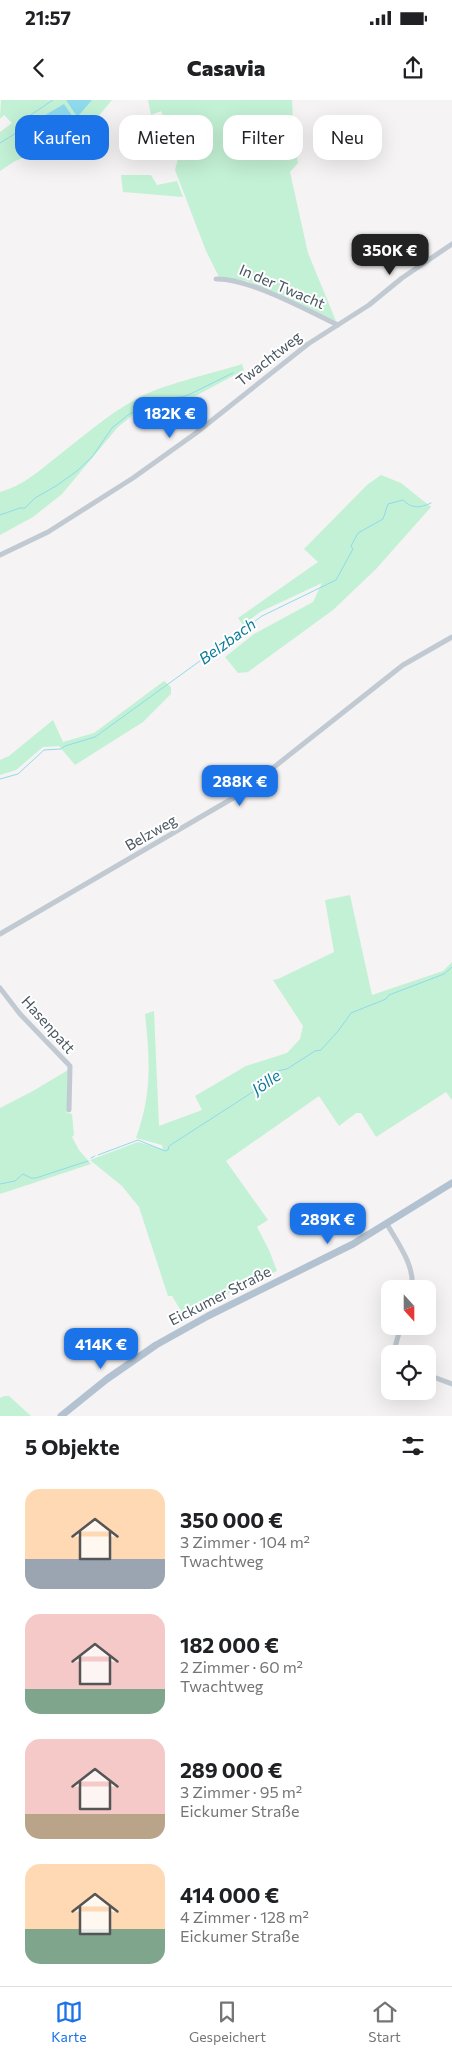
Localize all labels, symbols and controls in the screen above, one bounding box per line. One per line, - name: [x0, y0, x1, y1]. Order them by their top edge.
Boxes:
- text: 21:57: [25, 6, 71, 29]
- icon: back: [25, 54, 53, 82]
- text: Casavia: [187, 54, 265, 81]
- icon: share: [399, 54, 427, 82]
- chip: Kaufen: [15, 115, 109, 160]
- chip: Mieten: [119, 115, 213, 160]
- chip: Filter: [223, 115, 303, 160]
- chip: Neu: [313, 115, 382, 160]
- pin: 350K €: [349, 234, 431, 276]
- text: 350K €: [363, 240, 417, 259]
- street label: In der Twacht: [237, 260, 328, 312]
- street label: Twachtweg: [232, 327, 305, 389]
- pin: 182K €: [129, 396, 211, 439]
- text: 182K €: [144, 403, 196, 422]
- water label: Belzbach: [195, 614, 259, 668]
- pin: 288K €: [199, 764, 281, 807]
- text: 288K €: [213, 771, 267, 790]
- street label: Belzweg: [121, 810, 180, 854]
- street label: Hasenpatt: [18, 992, 79, 1057]
- water label: Jölle: [246, 1065, 284, 1099]
- pin: 289K €: [287, 1202, 369, 1245]
- text: 289K €: [301, 1209, 355, 1228]
- street label: Eickumer Straße: [166, 1262, 274, 1329]
- north arrow: [381, 1280, 436, 1335]
- map controls: [381, 1280, 436, 1400]
- pin: 414K €: [60, 1328, 142, 1370]
- text: 414K €: [75, 1334, 127, 1353]
- button: locate: [381, 1345, 436, 1400]
- icon: filters: [399, 1432, 427, 1460]
- text: 5 Objekte: [25, 1434, 120, 1459]
- text: 350 000 €: [180, 1507, 283, 1532]
- icon: home: [65, 1509, 125, 1569]
- text: 3 Zimmer · 104 m²: [180, 1532, 310, 1551]
- text: Twachtweg: [180, 1551, 264, 1570]
- text: 182 000 €: [180, 1632, 279, 1657]
- icon: home: [65, 1634, 125, 1694]
- text: 2 Zimmer · 60 m²: [180, 1657, 303, 1676]
- text: Twachtweg: [180, 1676, 264, 1695]
- text: 289 000 €: [180, 1757, 282, 1782]
- icon: home: [65, 1759, 125, 1819]
- text: 3 Zimmer · 95 m²: [180, 1782, 302, 1801]
- text: Eickumer Straße: [180, 1801, 300, 1820]
- text: 414 000 €: [180, 1882, 279, 1907]
- icon: home: [65, 1884, 125, 1944]
- text: 4 Zimmer · 128 m²: [180, 1907, 309, 1926]
- text: Eickumer Straße: [180, 1926, 300, 1945]
- tab: Karte: [51, 1998, 87, 2045]
- tab: Gespeichert: [189, 1998, 266, 2045]
- tab: Start: [368, 1998, 401, 2045]

